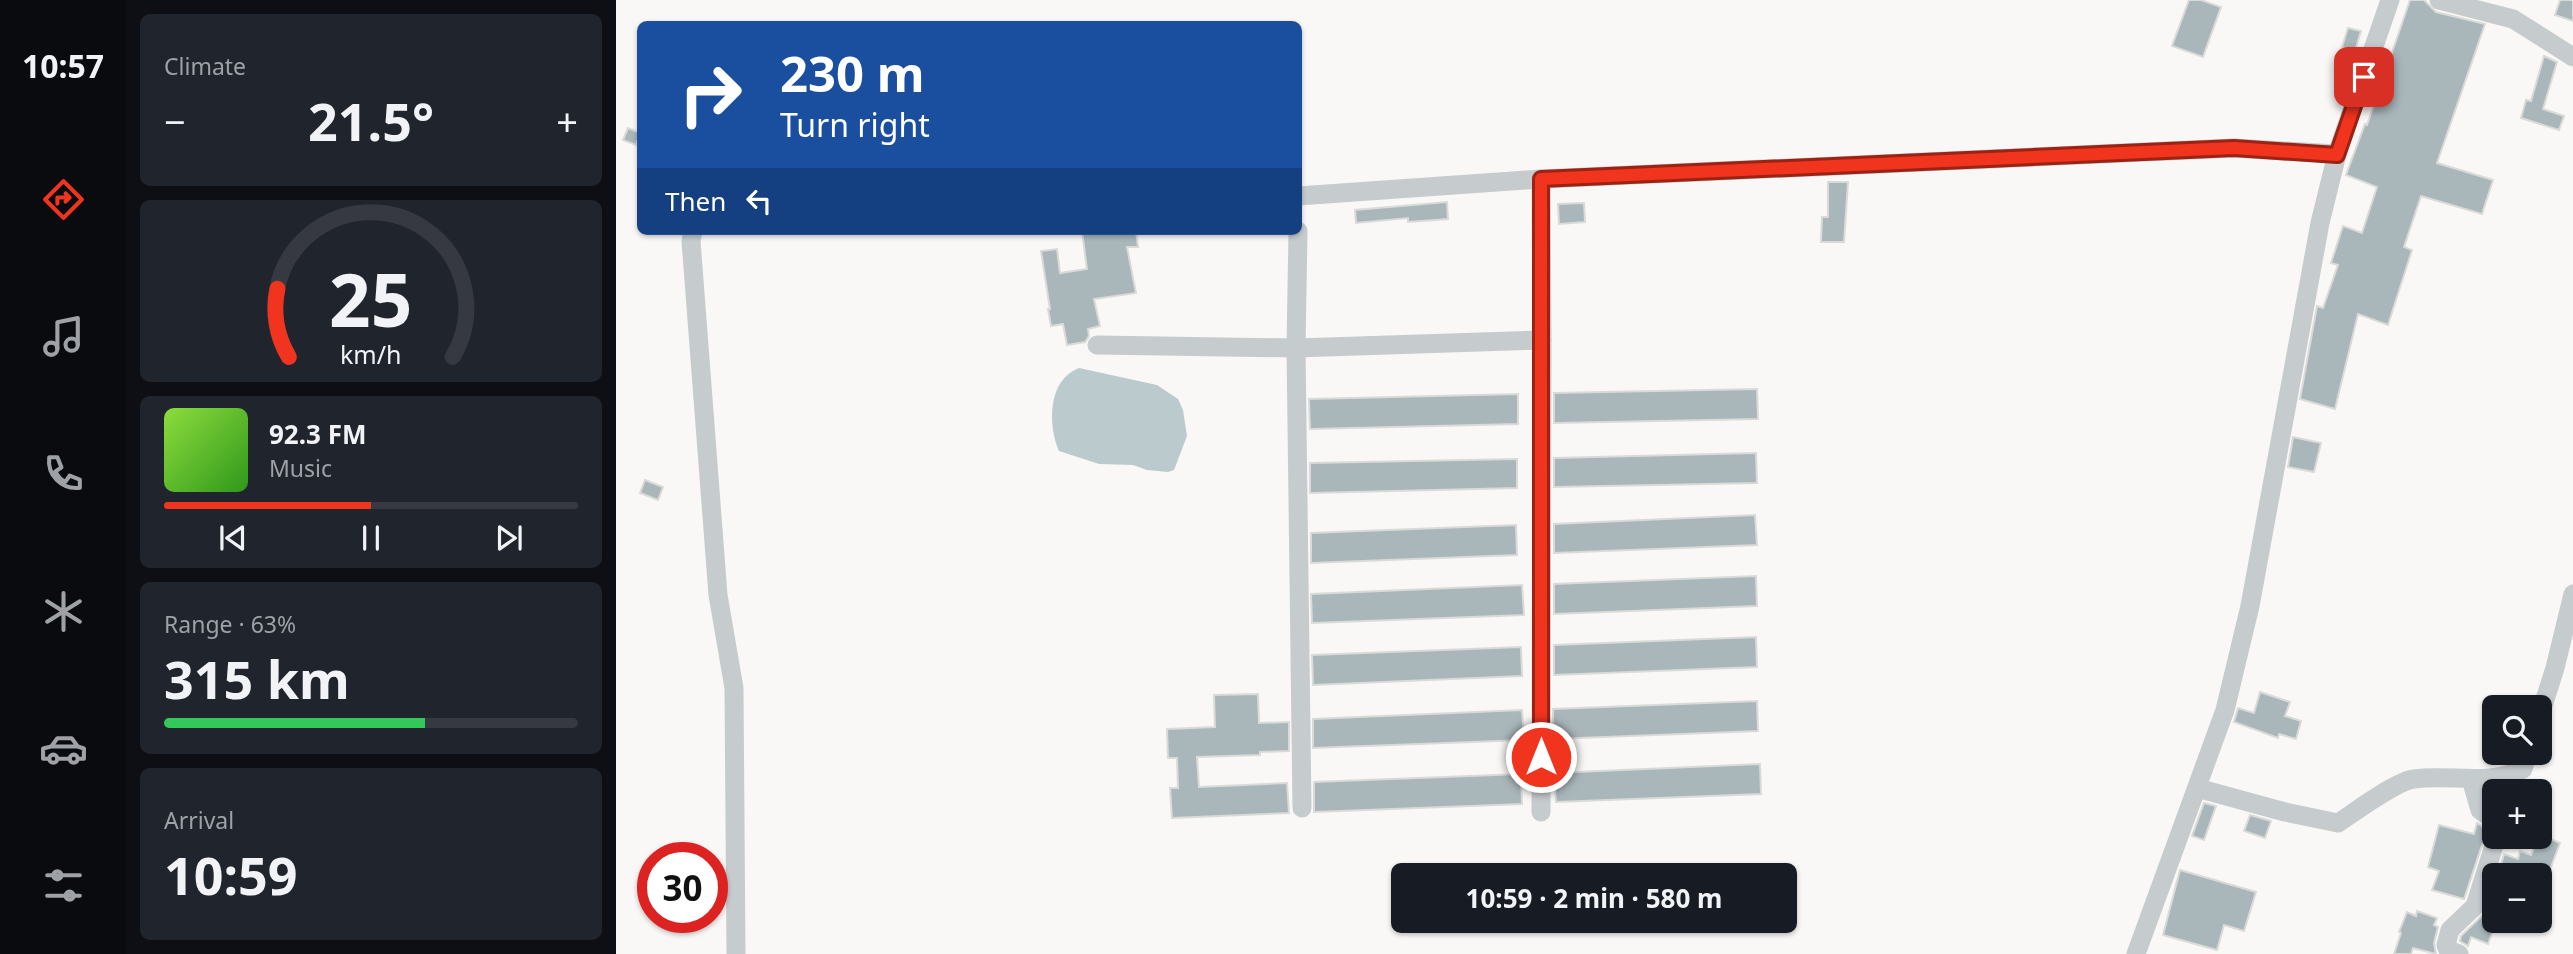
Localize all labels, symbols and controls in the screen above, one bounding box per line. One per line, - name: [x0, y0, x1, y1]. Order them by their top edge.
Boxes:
- text: 230 m: [780, 40, 925, 106]
- text: 10:57: [22, 44, 104, 87]
- pin: [2334, 47, 2394, 107]
- icon: right: [665, 49, 756, 140]
- text: Climate: [164, 50, 246, 82]
- icon: arrive: [2345, 58, 2383, 96]
- text: 21.5°: [308, 85, 434, 156]
- text: −: [164, 95, 186, 147]
- text: +: [556, 95, 578, 147]
- text: Turn right: [780, 103, 930, 146]
- icon: directions: [39, 175, 88, 224]
- icon: left: [740, 182, 778, 220]
- text: Then: [665, 183, 726, 219]
- text: 25: [329, 249, 413, 348]
- icon: music: [39, 312, 88, 361]
- text: km/h: [340, 337, 402, 371]
- text: 92.3 FM: [269, 416, 366, 452]
- icon: phone: [39, 449, 88, 498]
- text: Music: [269, 452, 332, 484]
- icon: previous: [214, 519, 252, 557]
- icon: pause: [352, 519, 390, 557]
- icon: next: [490, 519, 528, 557]
- icon: climate: [39, 587, 88, 636]
- text: Range · 63%: [164, 608, 296, 640]
- text: 315 km: [164, 643, 350, 714]
- map controls: [2482, 695, 2552, 933]
- button: search: [2482, 695, 2552, 765]
- position arrow: [1504, 720, 1578, 794]
- icon: car: [39, 724, 88, 773]
- button: +: [2482, 779, 2552, 849]
- text: Arrival: [164, 804, 234, 836]
- text: 10:59: [164, 839, 298, 910]
- speed limit sign: 30: [637, 842, 728, 933]
- icon: filters: [39, 861, 88, 910]
- button: −: [2482, 863, 2552, 933]
- text: 10:59 · 2 min · 580 m: [1466, 880, 1722, 916]

